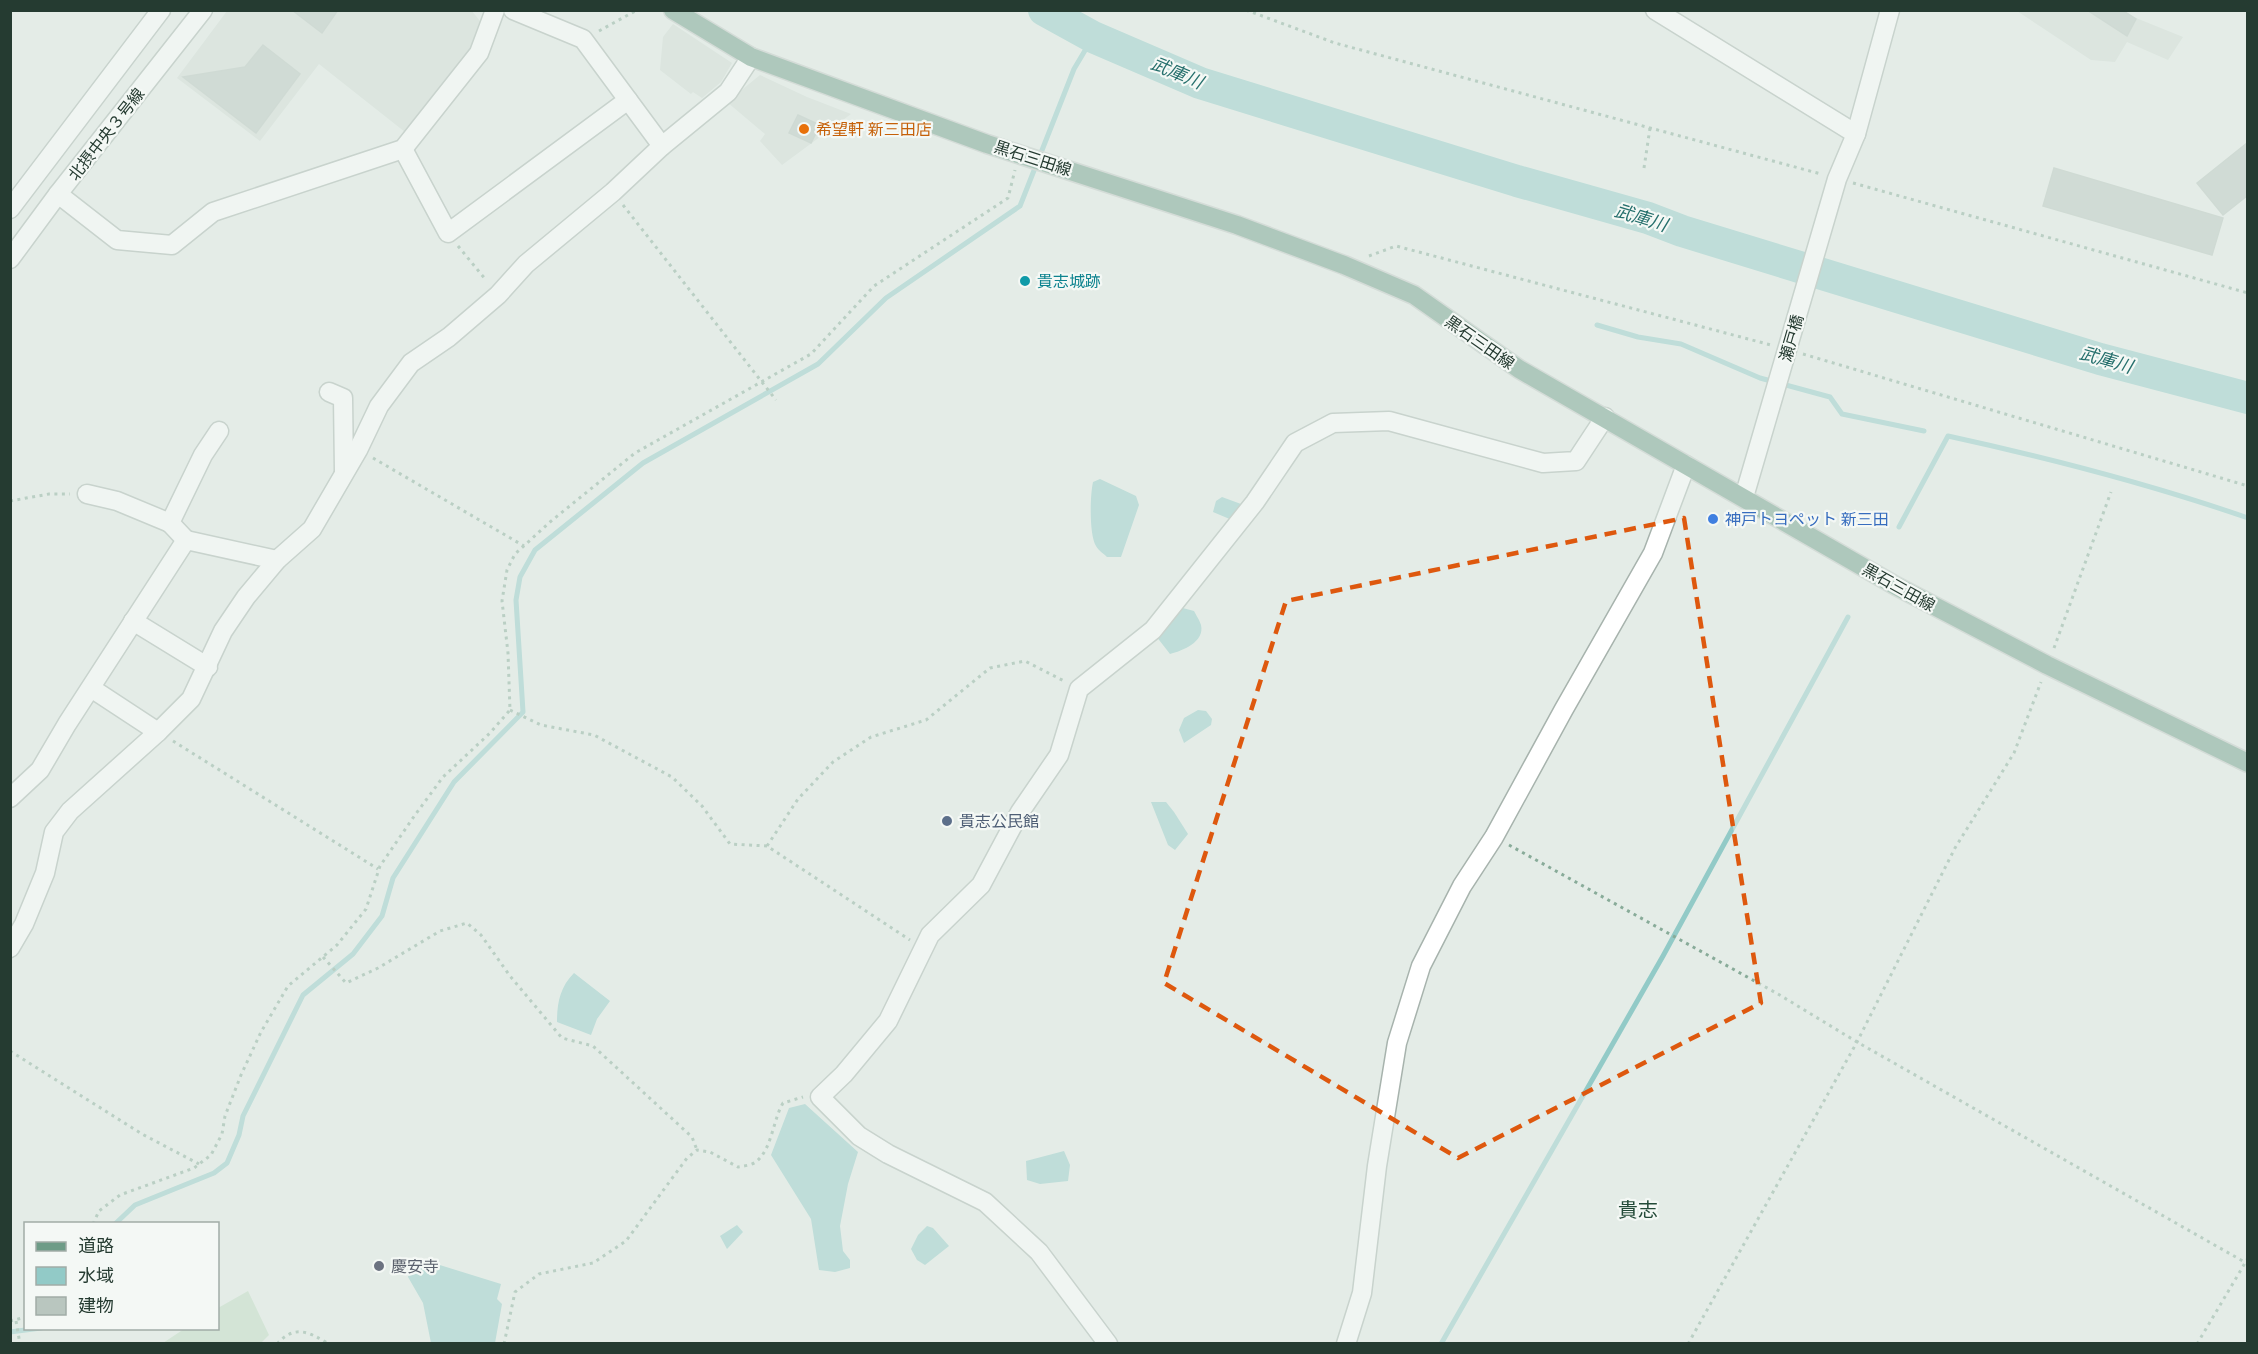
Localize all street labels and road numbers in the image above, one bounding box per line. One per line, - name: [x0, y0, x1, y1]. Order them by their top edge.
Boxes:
- street label: 北摂中央３号線: [64, 84, 148, 184]
- street label: 黒石三田線: [992, 137, 1074, 180]
- street label: 黒石三田線: [1441, 312, 1518, 373]
- street label: 瀬戸橋: [1776, 312, 1807, 364]
- street label: 黒石三田線: [1859, 560, 1938, 615]

